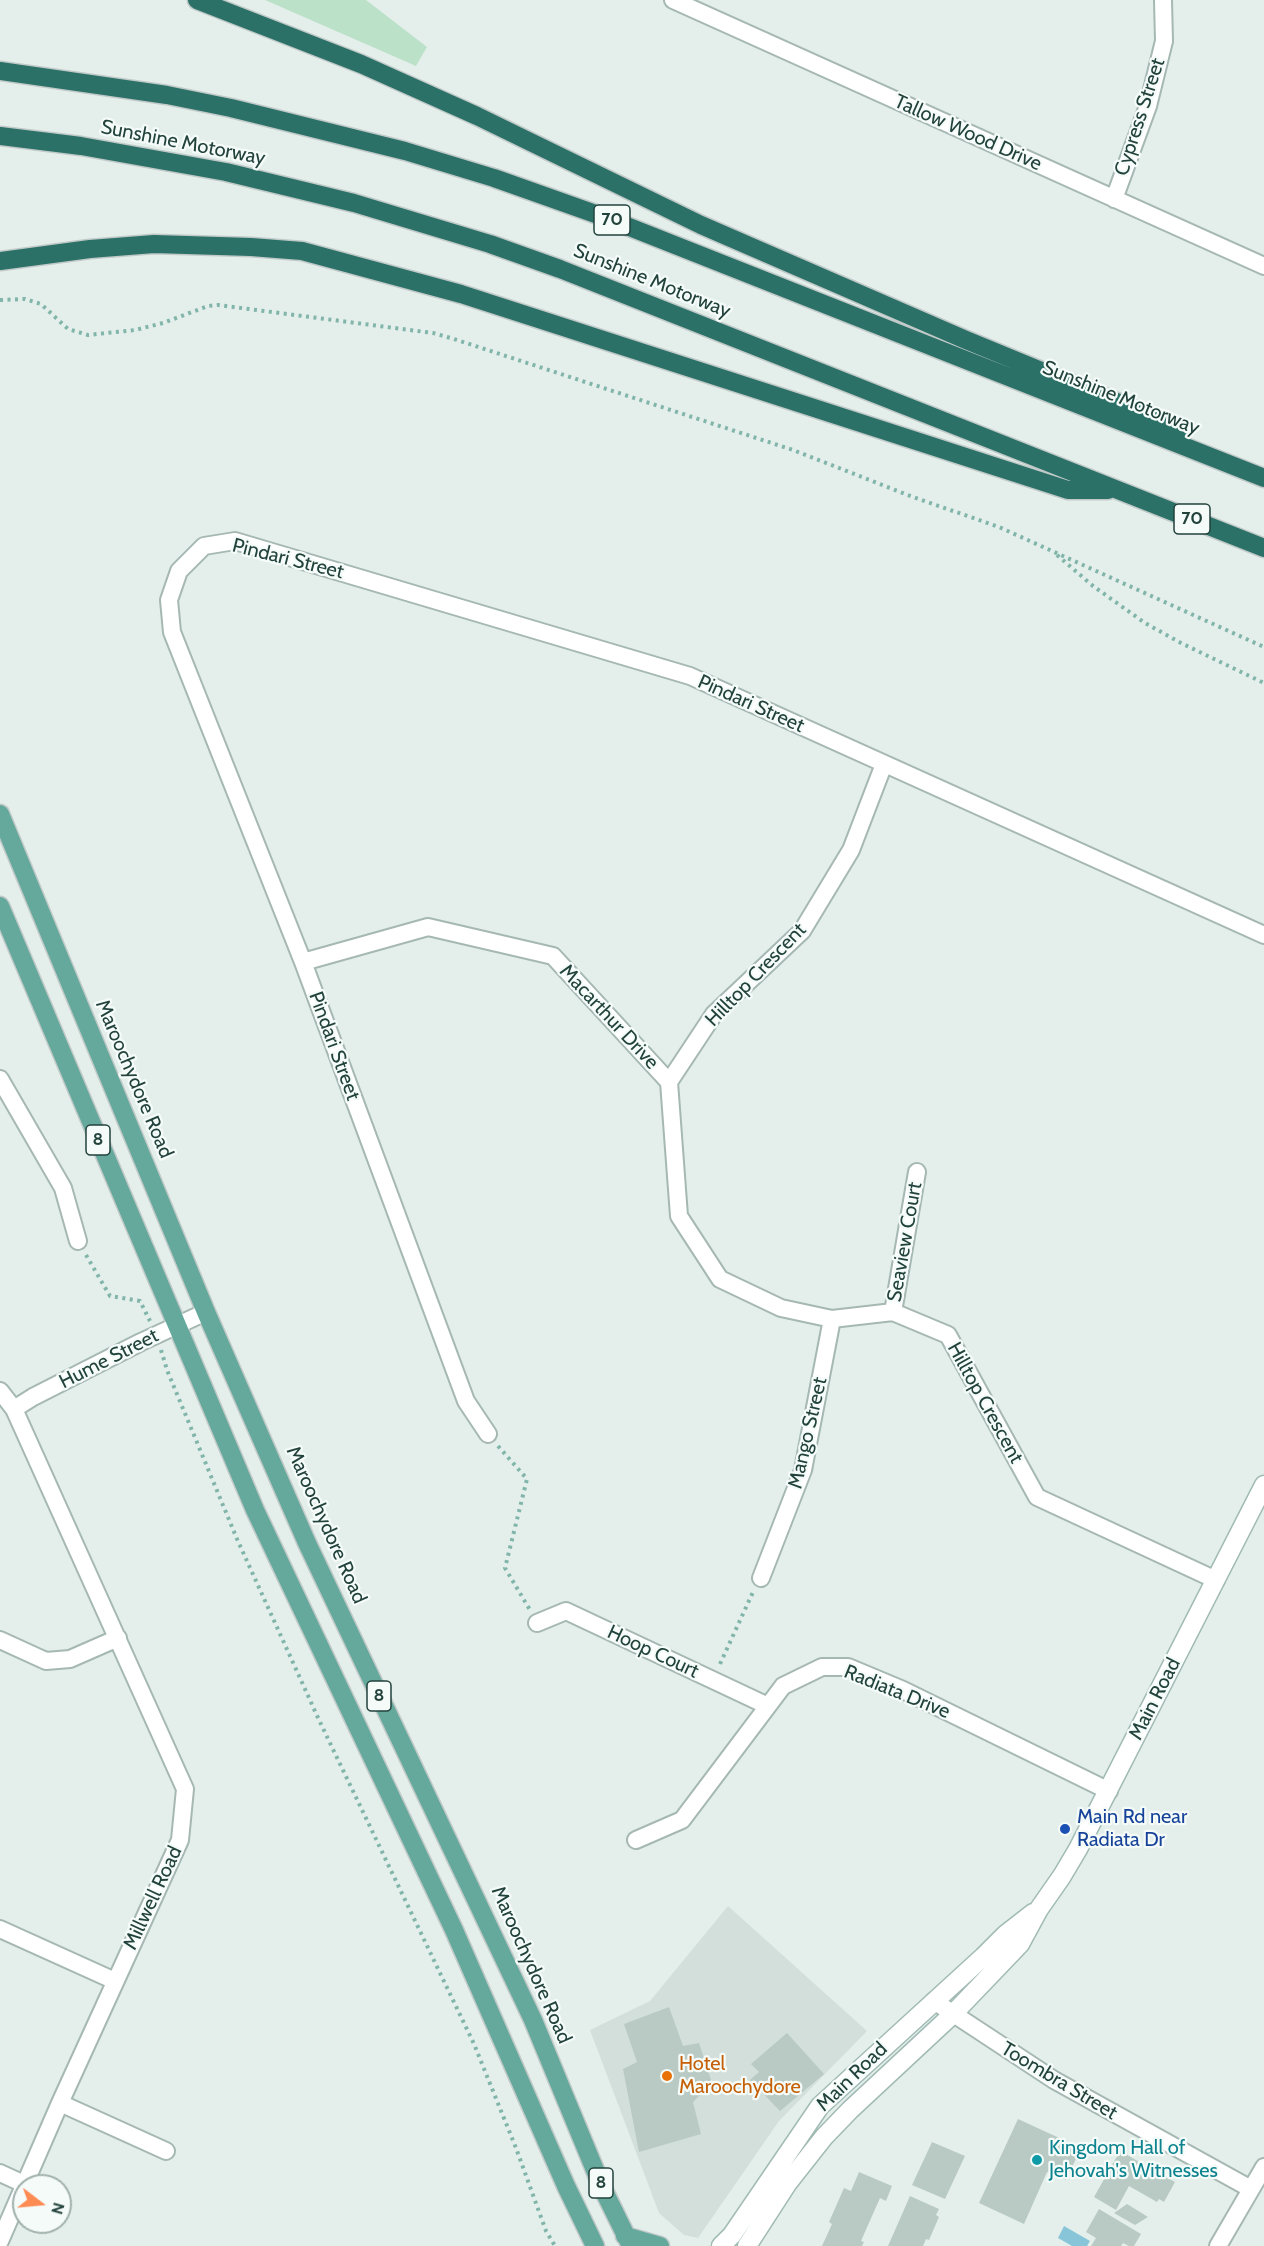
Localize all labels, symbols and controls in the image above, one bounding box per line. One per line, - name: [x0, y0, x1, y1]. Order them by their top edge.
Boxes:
- street label: Cypress Street: [1110, 55, 1170, 179]
- street label: Tallow Wood Drive: [891, 90, 1045, 176]
- street label: Sunshine Motorway: [99, 115, 267, 171]
- road number: 70: [594, 205, 630, 235]
- street label: Sunshine Motorway: [570, 239, 734, 323]
- street label: Sunshine Motorway: [1039, 356, 1203, 440]
- road number: 70: [1174, 504, 1210, 534]
- street label: Pindari Street: [230, 534, 346, 584]
- street label: Pindari Street: [694, 670, 808, 738]
- street label: Hilltop Crescent: [701, 918, 811, 1032]
- street label: Macarthur Drive: [554, 960, 664, 1074]
- street label: Pindari Street: [303, 988, 365, 1104]
- street label: Maroochydore Road: [90, 996, 178, 1162]
- road number: 8: [86, 1125, 110, 1155]
- street label: Seaview Court: [883, 1180, 927, 1304]
- street label: Hume Street: [55, 1324, 163, 1394]
- street label: Hilltop Crescent: [942, 1338, 1028, 1468]
- street label: Mango Street: [784, 1375, 832, 1491]
- street label: Maroochydore Road: [281, 1443, 371, 1607]
- street label: Hoop Court: [603, 1620, 703, 1684]
- street label: Main Road: [1124, 1654, 1186, 1744]
- street label: Radiata Drive: [841, 1660, 953, 1724]
- road number: 8: [367, 1681, 391, 1711]
- place label: Main Rd near Radiata Dr: [1077, 1805, 1187, 1852]
- marker: Main Rd near Radiata Dr: [1058, 1822, 1072, 1836]
- street label: Millwell Road: [119, 1842, 187, 1954]
- street label: Maroochydore Road: [486, 1883, 576, 2047]
- street label: Main Road: [812, 2037, 892, 2117]
- street label: Toombra Street: [997, 2037, 1121, 2125]
- place label: Hotel Maroochydore: [679, 2052, 801, 2099]
- marker: Hotel Maroochydore: [660, 2069, 674, 2083]
- place label: Kingdom Hall of Jehovah's Witnesses: [1049, 2136, 1218, 2183]
- marker: Kingdom Hall of Jehovah's Witnesses: [1030, 2153, 1044, 2167]
- road number: 8: [589, 2168, 613, 2198]
- north arrow: [12, 2174, 72, 2234]
- text: N: [47, 2200, 69, 2217]

